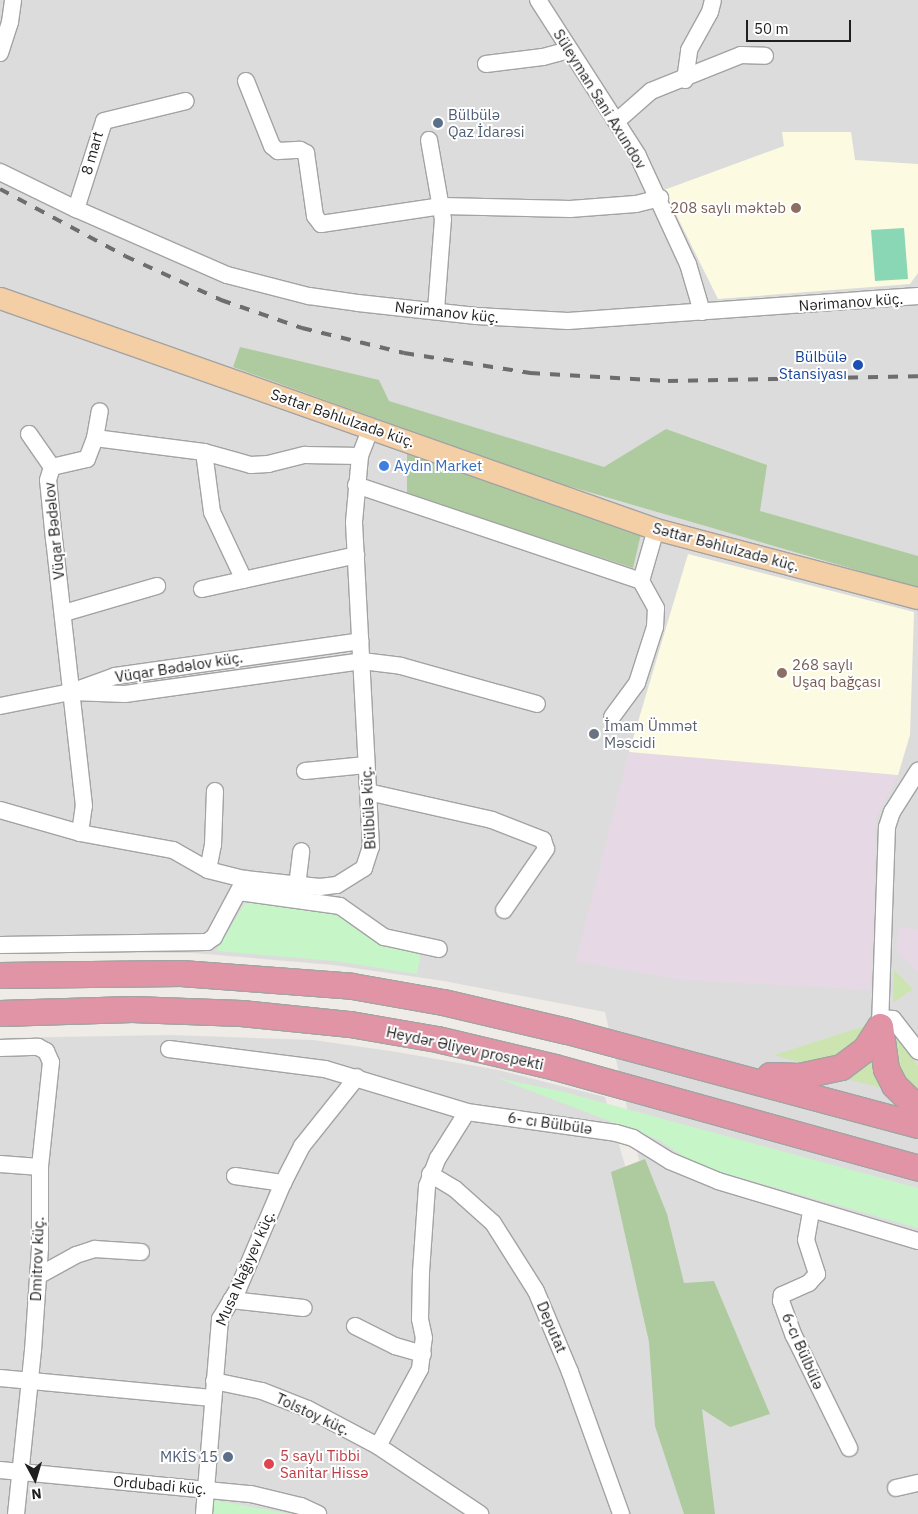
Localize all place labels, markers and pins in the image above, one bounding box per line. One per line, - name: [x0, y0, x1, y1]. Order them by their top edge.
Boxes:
- place label: Bülbülə Qaz İdarəsi: [448, 105, 524, 140]
- marker: Bülbülə Qaz İdarəsi: [432, 117, 444, 129]
- place label: 208 saylı məktəb: [670, 199, 786, 217]
- marker: 208 saylı məktəb: [790, 202, 802, 214]
- place label: Bülbülə Stansiyası: [779, 347, 847, 382]
- marker: Bülbülə Stansiyası: [851, 358, 865, 372]
- place label: Aydın Market: [394, 457, 482, 475]
- marker: Aydın Market: [378, 460, 390, 472]
- place label: 268 saylı Uşaq bağçası: [792, 655, 881, 690]
- marker: 268 saylı Uşaq bağçası: [776, 667, 788, 679]
- place label: İmam Ümmət Məscidi: [604, 716, 698, 751]
- marker: İmam Ümmət Məscidi: [588, 728, 600, 740]
- place label: 5 saylı Tibbi Sanitar Hissə: [280, 1446, 368, 1481]
- place label: MKİS 15: [160, 1448, 218, 1466]
- marker: MKİS 15: [222, 1451, 234, 1463]
- marker: 5 saylı Tibbi Sanitar Hissə: [262, 1457, 276, 1471]

